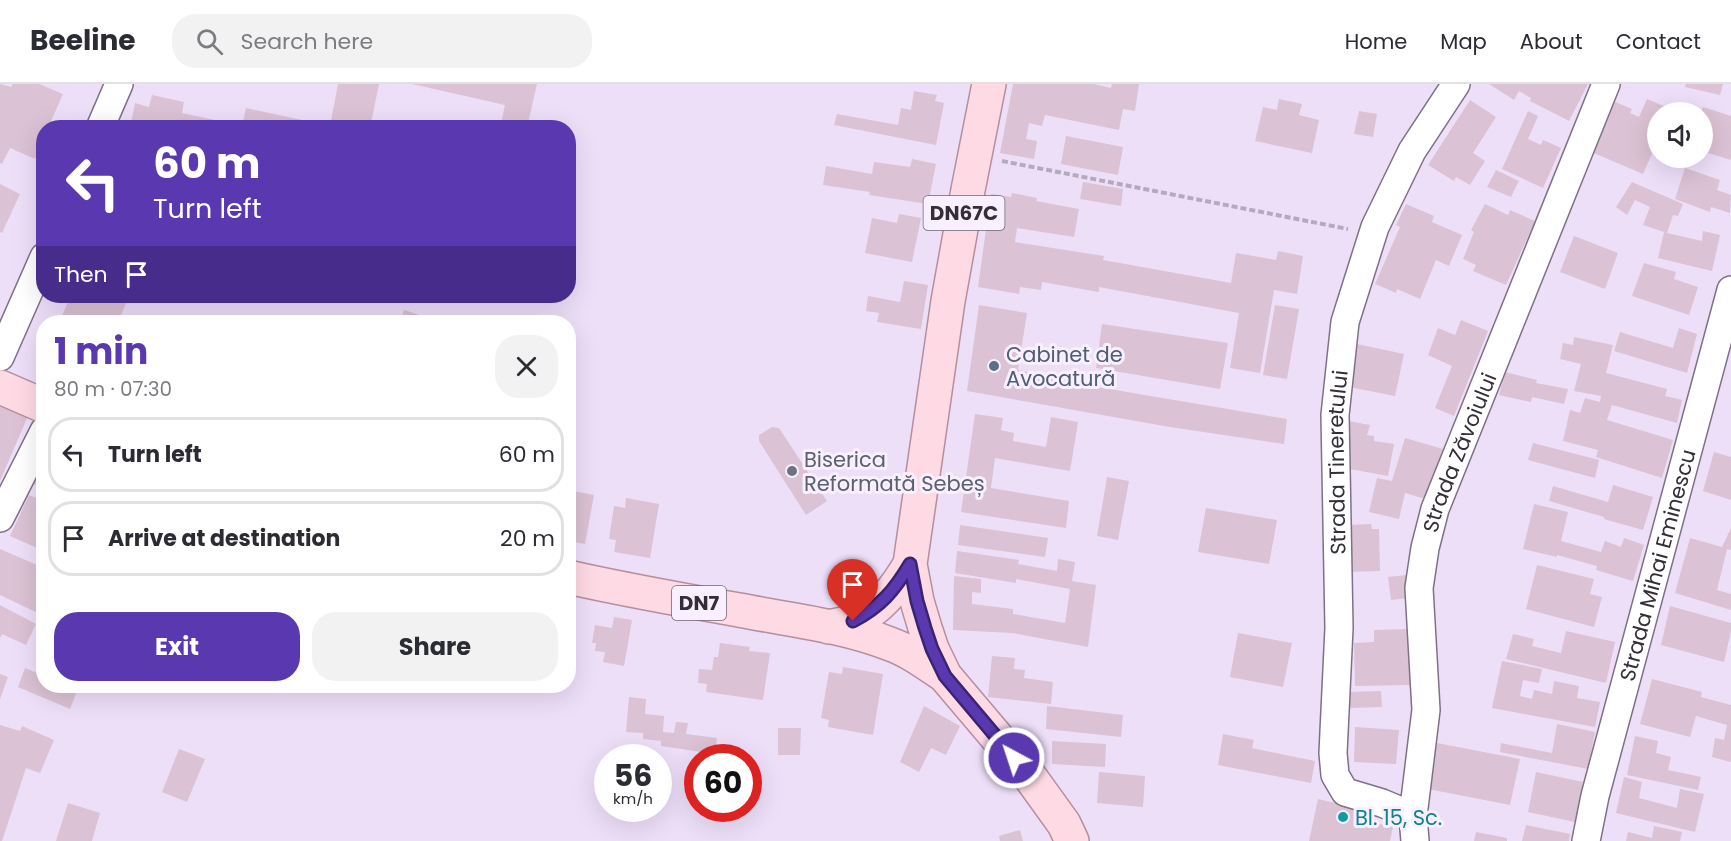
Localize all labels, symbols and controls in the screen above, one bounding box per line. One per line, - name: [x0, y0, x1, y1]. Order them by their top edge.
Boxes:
- search box: [172, 14, 592, 68]
- text: Beeline: [30, 21, 136, 60]
- icon: search: [193, 25, 226, 58]
- text: Search here: [241, 26, 373, 57]
- text: Home: [1345, 27, 1407, 56]
- text: Map: [1440, 27, 1487, 56]
- text: About: [1520, 27, 1583, 56]
- text: Contact: [1616, 27, 1701, 56]
- map controls: [1647, 102, 1713, 168]
- button: sound: [1647, 102, 1713, 168]
- text: 60 m: [153, 134, 261, 193]
- icon: left: [54, 144, 132, 222]
- text: Turn left: [153, 190, 262, 227]
- road number: DN67C: [924, 196, 1004, 230]
- icon: arrive: [120, 258, 153, 291]
- text: Then: [54, 259, 108, 290]
- text: 1 min: [54, 326, 148, 377]
- button: close: [495, 335, 558, 398]
- place label: Cabinet de Avocatură: [1006, 340, 1123, 393]
- marker: Cabinet de Avocatură: [987, 359, 1001, 373]
- street label: Strada Tineretului: [1320, 368, 1354, 555]
- street label: Strada Zăvoiului: [1415, 368, 1503, 535]
- text: 80 m · 07:30: [54, 375, 172, 403]
- icon: left: [57, 438, 90, 471]
- text: Turn left: [108, 439, 202, 470]
- text: 60 m: [499, 439, 555, 470]
- place label: Biserica Reformată Sebeș: [804, 445, 985, 498]
- street label: Strada Mihai Eminescu: [1612, 446, 1702, 684]
- marker: Biserica Reformată Sebeș: [785, 464, 799, 478]
- icon: arrive: [57, 522, 90, 555]
- text: Arrive at destination: [108, 523, 340, 554]
- text: 20 m: [500, 523, 555, 554]
- pin: [827, 559, 878, 621]
- icon: arrive: [836, 568, 869, 601]
- road number: DN7: [672, 586, 726, 620]
- button: Exit: [54, 612, 300, 681]
- button: Share: [312, 612, 558, 681]
- position arrow: [982, 726, 1046, 790]
- speed limit sign: 60: [684, 744, 762, 822]
- text: 56: [614, 754, 652, 797]
- text: km/h: [613, 788, 653, 809]
- place label: Bl. 15, Sc.: [1355, 803, 1442, 832]
- marker: Bl. 15, Sc.: [1336, 810, 1350, 824]

